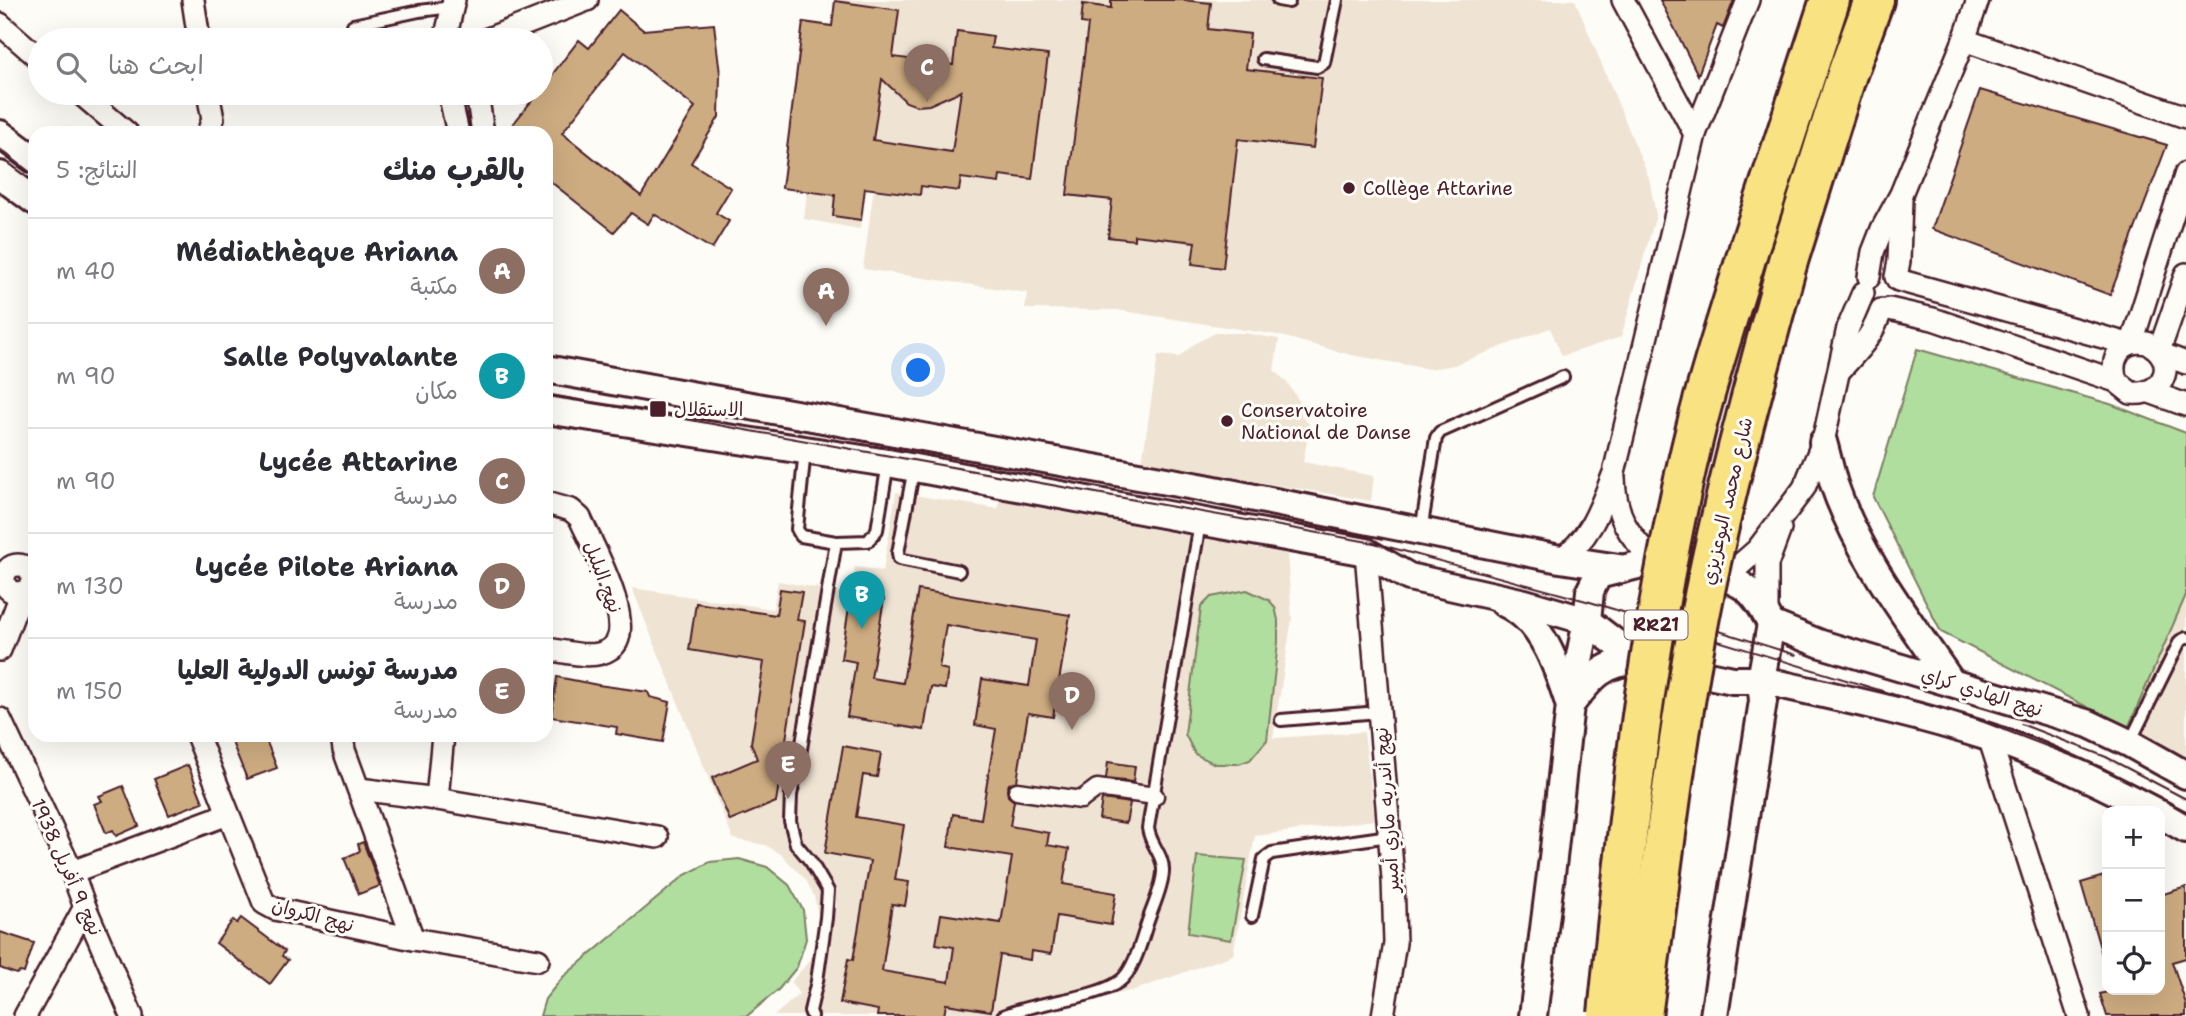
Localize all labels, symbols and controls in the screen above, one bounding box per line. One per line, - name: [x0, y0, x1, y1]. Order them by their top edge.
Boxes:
- search box: [28, 28, 553, 105]
- pin: C: [904, 44, 950, 102]
- text: ابحث هنا: [108, 47, 204, 82]
- icon: search: [52, 48, 90, 86]
- text: بالقرب منك: [383, 149, 525, 190]
- text: النتائج: 5: [56, 155, 137, 185]
- place label: Collège Attarine: [1363, 176, 1513, 201]
- marker: Collège Attarine: [1341, 180, 1357, 196]
- text: Médiathèque Ariana: [176, 234, 458, 269]
- text: 40 m: [56, 256, 116, 286]
- text: A: [493, 256, 511, 286]
- pin: A: [803, 268, 849, 326]
- text: مكتبة: [410, 271, 458, 301]
- text: Salle Polyvalante: [223, 339, 458, 374]
- your location: [901, 353, 935, 387]
- text: 90 m: [56, 361, 116, 391]
- text: B: [495, 361, 509, 391]
- text: مكان: [415, 376, 458, 406]
- place label: الاستقلال: [674, 397, 743, 422]
- place label: Conservatoire National de Danse: [1241, 398, 1411, 445]
- marker: الاستقلال: [648, 399, 668, 419]
- marker: Conservatoire National de Danse: [1219, 413, 1235, 429]
- street label: شارع محمد البوعزيزي: [1696, 415, 1760, 588]
- text: Lycée Attarine: [259, 444, 458, 479]
- text: 90 m: [56, 466, 116, 496]
- text: C: [495, 466, 509, 496]
- text: مدرسة: [394, 481, 458, 511]
- street label: نهج البلبل: [578, 537, 628, 617]
- text: Lycée Pilote Ariana: [195, 549, 458, 584]
- text: 130 m: [56, 571, 124, 601]
- text: D: [494, 571, 510, 601]
- pin: B: [839, 571, 885, 629]
- text: مدرسة: [394, 586, 458, 616]
- road number: RR21: [1624, 610, 1688, 640]
- text: مدرسة تونس الدولية العليا: [178, 652, 458, 687]
- street label: نهج الهادي كراي: [1918, 662, 2046, 724]
- pin: D: [1049, 672, 1095, 730]
- text: 150 m: [56, 676, 123, 706]
- text: E: [494, 676, 510, 706]
- text: مدرسة: [394, 695, 458, 725]
- street label: نهج أندريه ماري أمبير: [1369, 726, 1407, 896]
- pin: E: [765, 741, 811, 799]
- street label: نهج 9 أفريل 1938: [26, 795, 108, 939]
- map controls: [2102, 806, 2165, 995]
- button: +: [2102, 806, 2165, 869]
- button: −: [2102, 869, 2165, 932]
- street label: نهج الكروان: [269, 892, 357, 938]
- button: locate: [2102, 932, 2165, 995]

